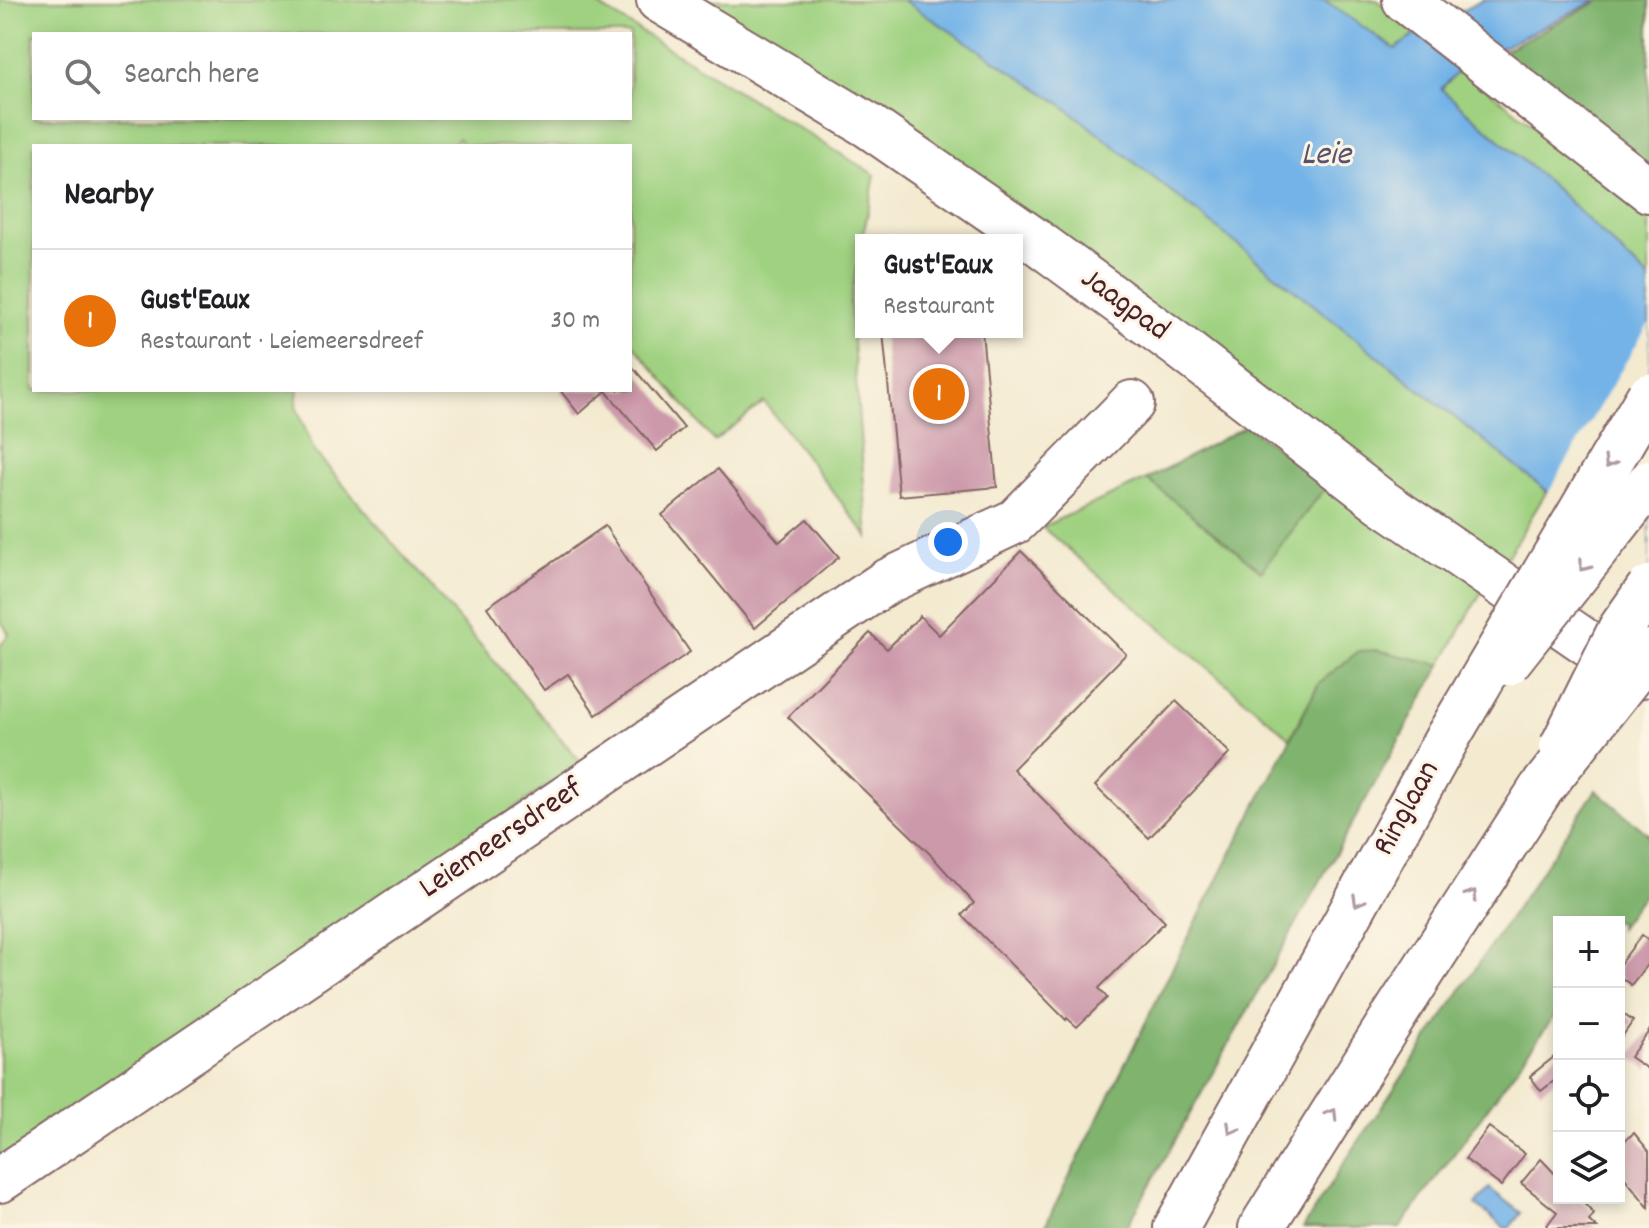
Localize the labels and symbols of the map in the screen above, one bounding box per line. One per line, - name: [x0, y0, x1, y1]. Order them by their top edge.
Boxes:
- water label: Leie: [1301, 132, 1353, 181]
- street label: Jaagpad: [1070, 258, 1178, 354]
- pin: 1: [913, 364, 965, 424]
- one-way arrow: [1603, 454, 1619, 469]
- your location: [928, 522, 968, 562]
- one-way arrow: [1580, 558, 1594, 572]
- street label: Ringlaan: [1363, 753, 1453, 865]
- street label: Leiemeersdreef: [411, 768, 594, 912]
- one-way arrow: [1463, 889, 1478, 904]
- one-way arrow: [1352, 893, 1367, 907]
- one-way arrow: [1323, 1108, 1338, 1123]
- one-way arrow: [1226, 1120, 1242, 1135]

